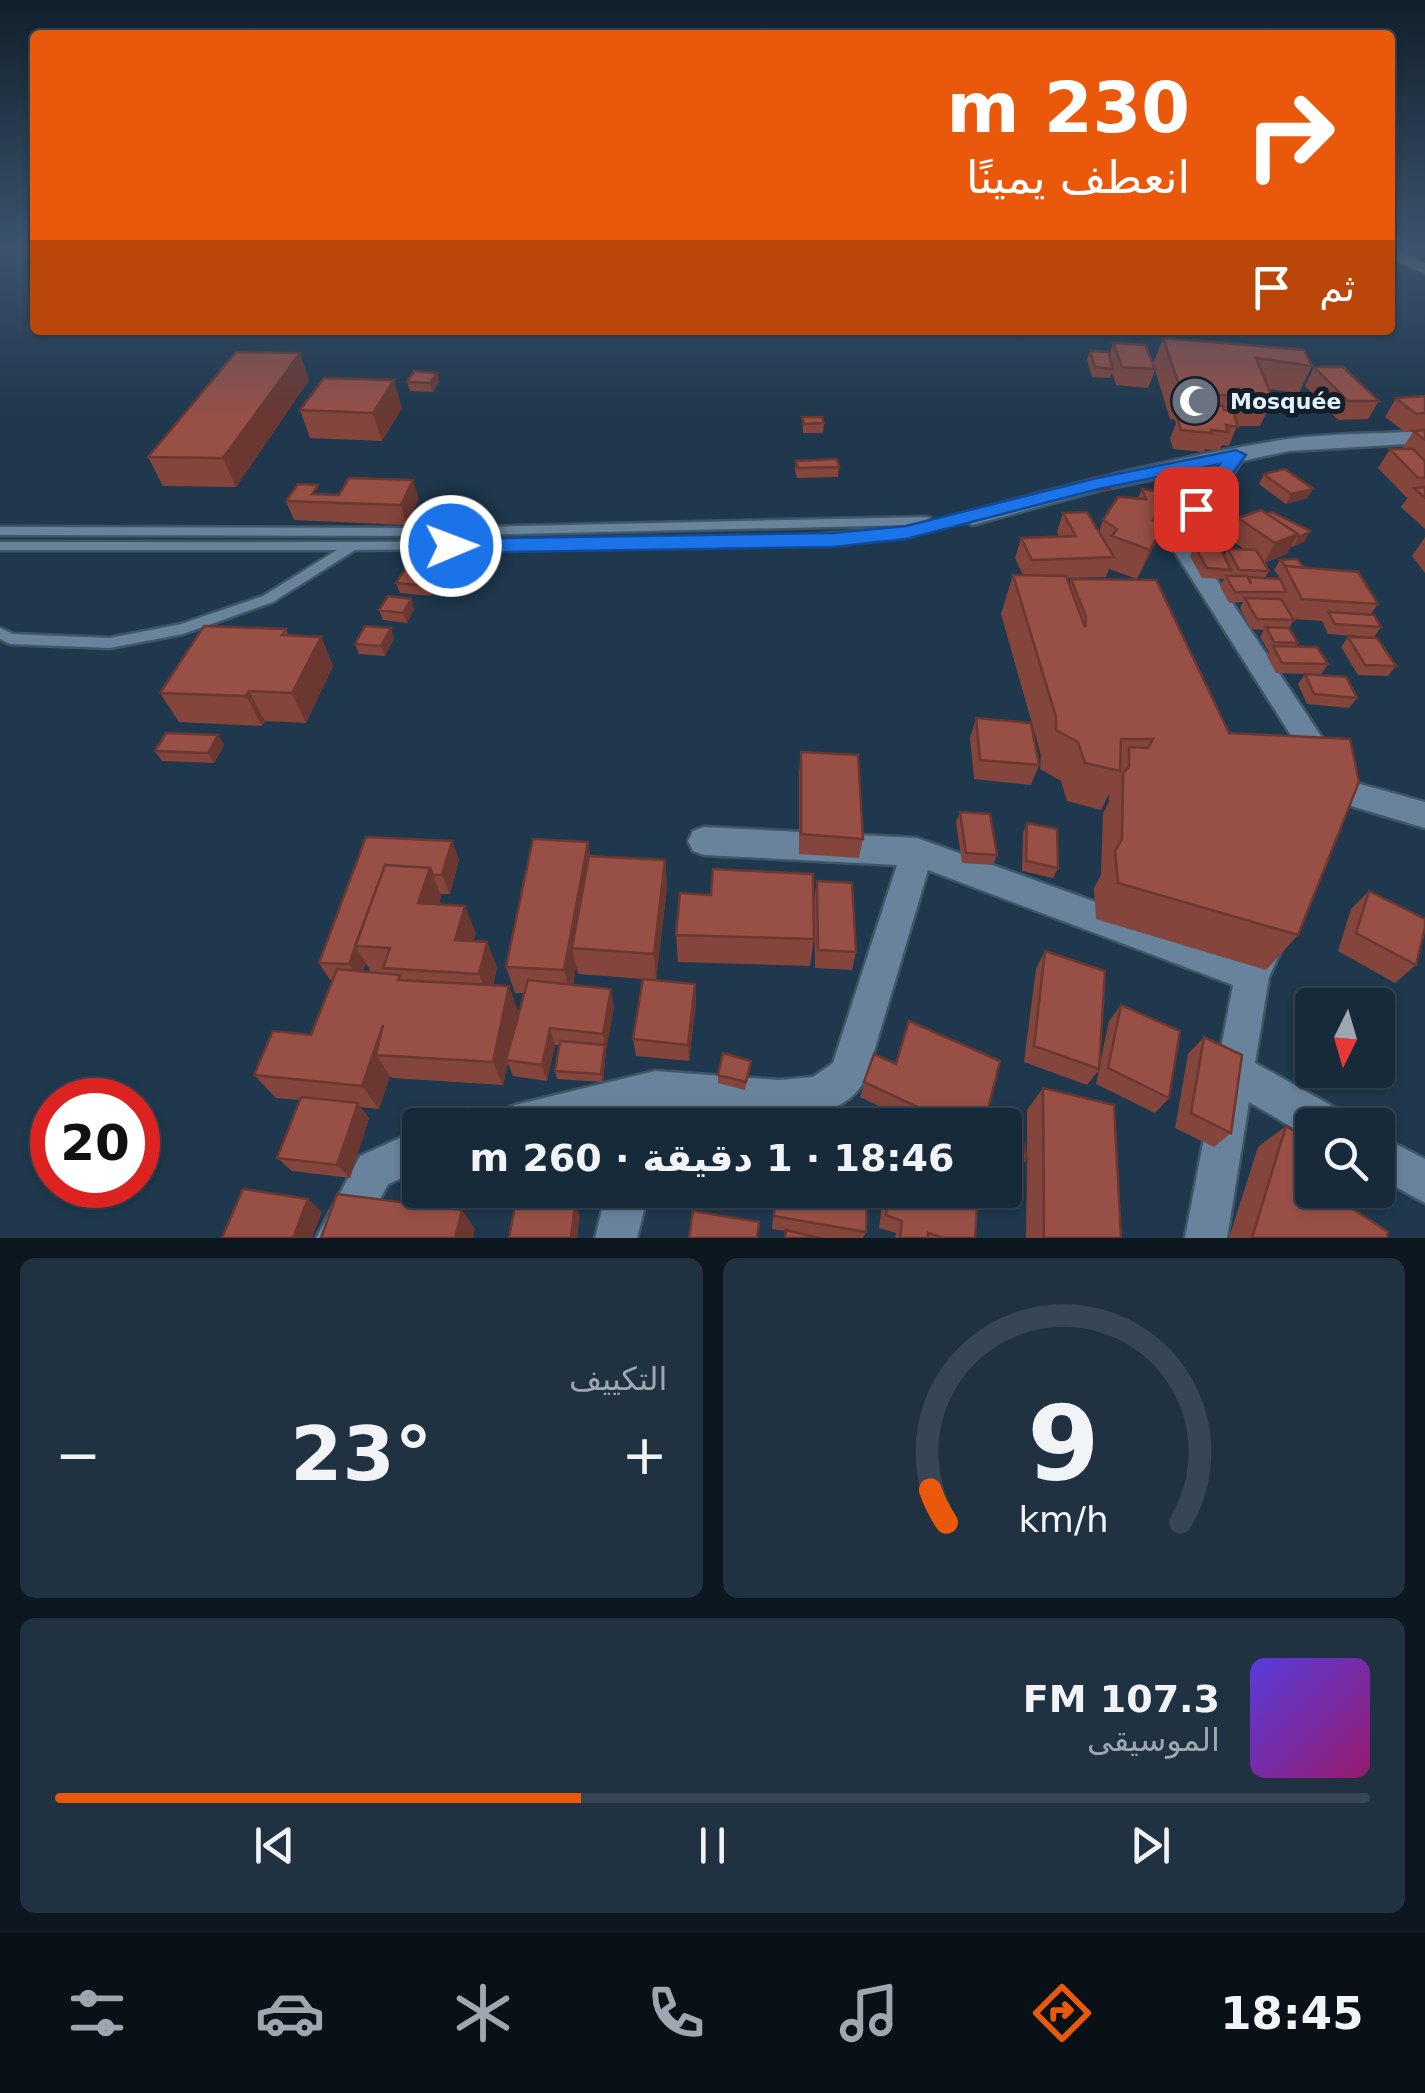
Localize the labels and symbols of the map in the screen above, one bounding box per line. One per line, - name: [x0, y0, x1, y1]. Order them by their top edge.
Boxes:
- mosque icon: Mosquée: [1169, 375, 1221, 427]
- place label: Mosquée: [1230, 389, 1341, 414]
- pin: [1154, 467, 1239, 552]
- position arrow: [399, 494, 503, 598]
- north arrow: [1295, 988, 1395, 1088]
- speed limit sign: 20: [30, 1078, 160, 1208]

